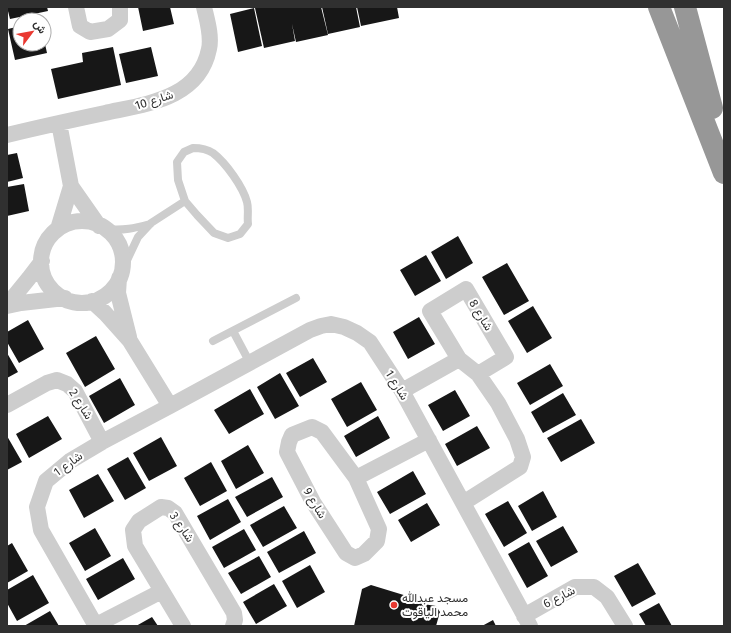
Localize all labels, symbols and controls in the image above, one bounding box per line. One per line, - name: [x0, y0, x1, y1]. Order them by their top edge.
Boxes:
- north arrow: [12, 12, 52, 52]
- text: ش: [31, 18, 49, 36]
- street label: شارع 10: [133, 87, 175, 115]
- street label: شارع 8: [465, 297, 496, 334]
- street label: شارع 1: [381, 367, 412, 404]
- street label: شارع 2: [65, 386, 96, 423]
- street label: شارع 1: [51, 449, 86, 481]
- street label: شارع 9: [299, 485, 330, 522]
- street label: شارع 3: [165, 509, 197, 546]
- street label: شارع 6: [541, 583, 578, 613]
- place label: مسجد عبدالله محمد الياقوت: [402, 591, 468, 620]
- marker: مسجد عبدالله محمد الياقوت: [389, 600, 399, 610]

